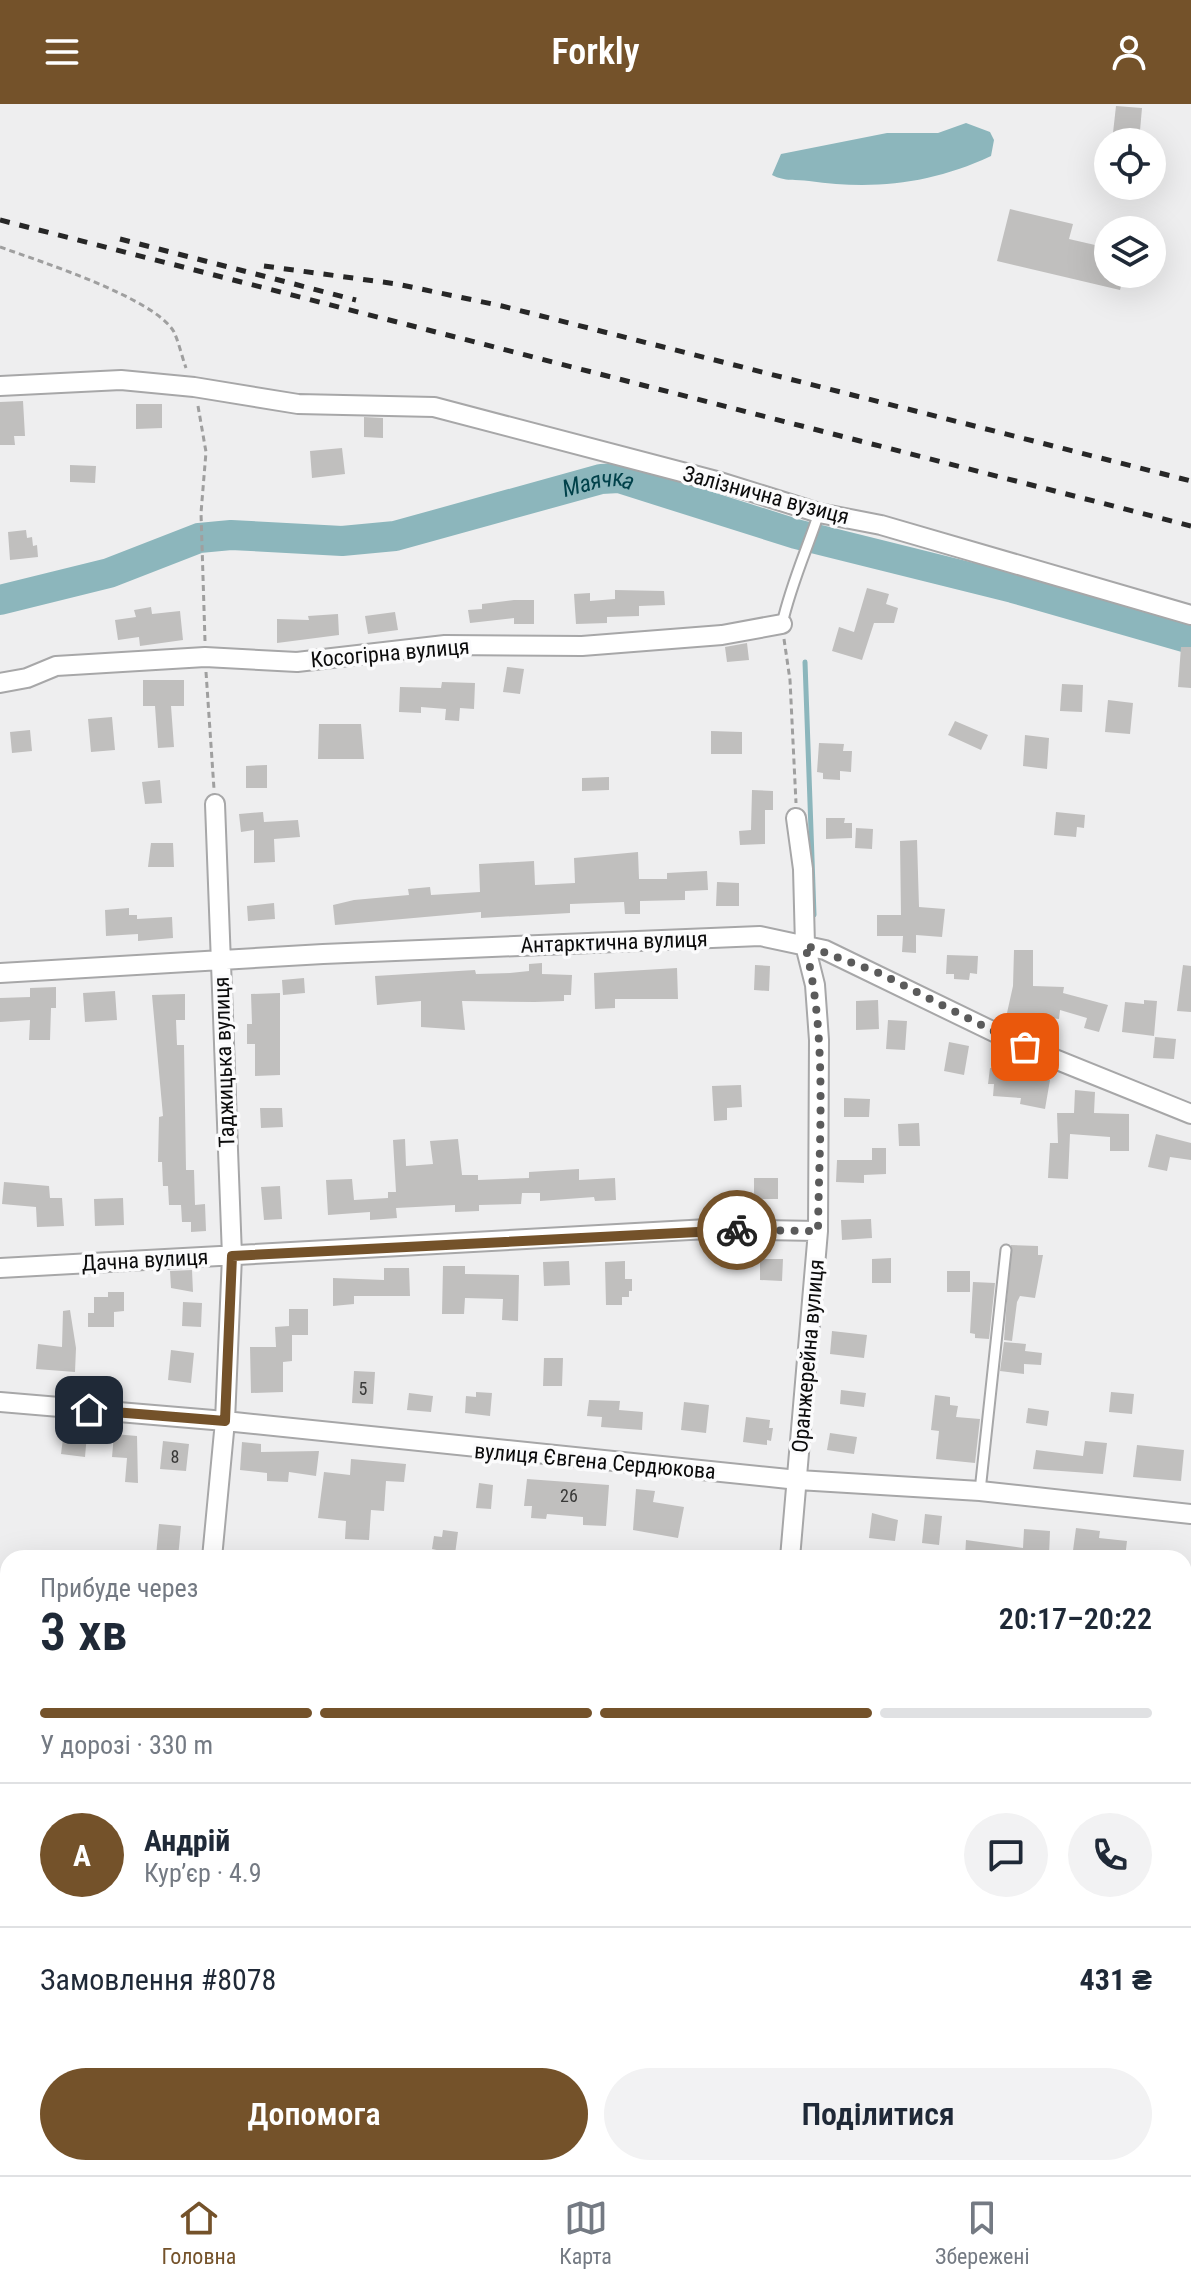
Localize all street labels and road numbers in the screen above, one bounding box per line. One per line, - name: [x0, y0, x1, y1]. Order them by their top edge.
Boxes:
- street label: Залізнична вузиця: [680, 461, 852, 529]
- street label: Косогірна вулиця: [309, 634, 471, 672]
- street label: Антарктична вулиця: [520, 926, 708, 958]
- street label: Таджицька вулиця: [209, 976, 239, 1148]
- street label: Дачна вулиця: [81, 1244, 209, 1276]
- street label: Оранжерейна вулиця: [787, 1258, 829, 1454]
- street label: вулиця Євгена Сердюкова: [473, 1438, 717, 1484]

